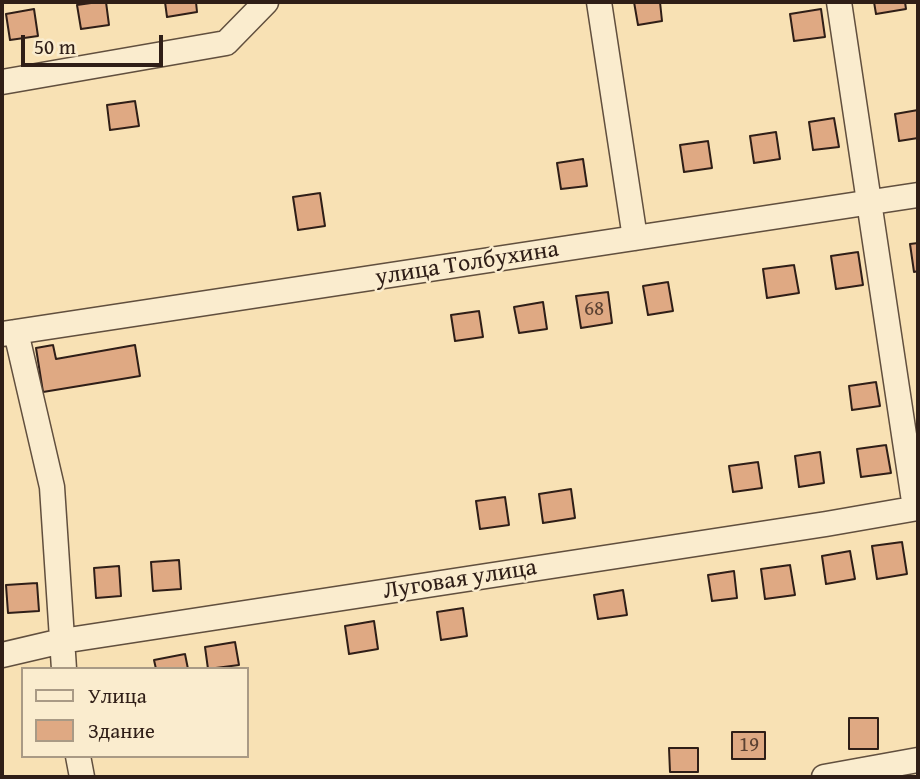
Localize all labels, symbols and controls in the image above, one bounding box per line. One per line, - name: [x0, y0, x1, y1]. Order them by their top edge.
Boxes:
- scale bar: [24, 21, 166, 65]
- text: 50 m: [34, 31, 76, 62]
- street label: улица Толбухина: [373, 235, 561, 293]
- house number: 68: [584, 297, 604, 323]
- street label: Луговая улица: [381, 554, 539, 606]
- legend: [21, 667, 248, 758]
- text: Улица: [88, 680, 147, 711]
- text: Здание: [88, 715, 155, 746]
- house number: 19: [739, 733, 759, 759]

